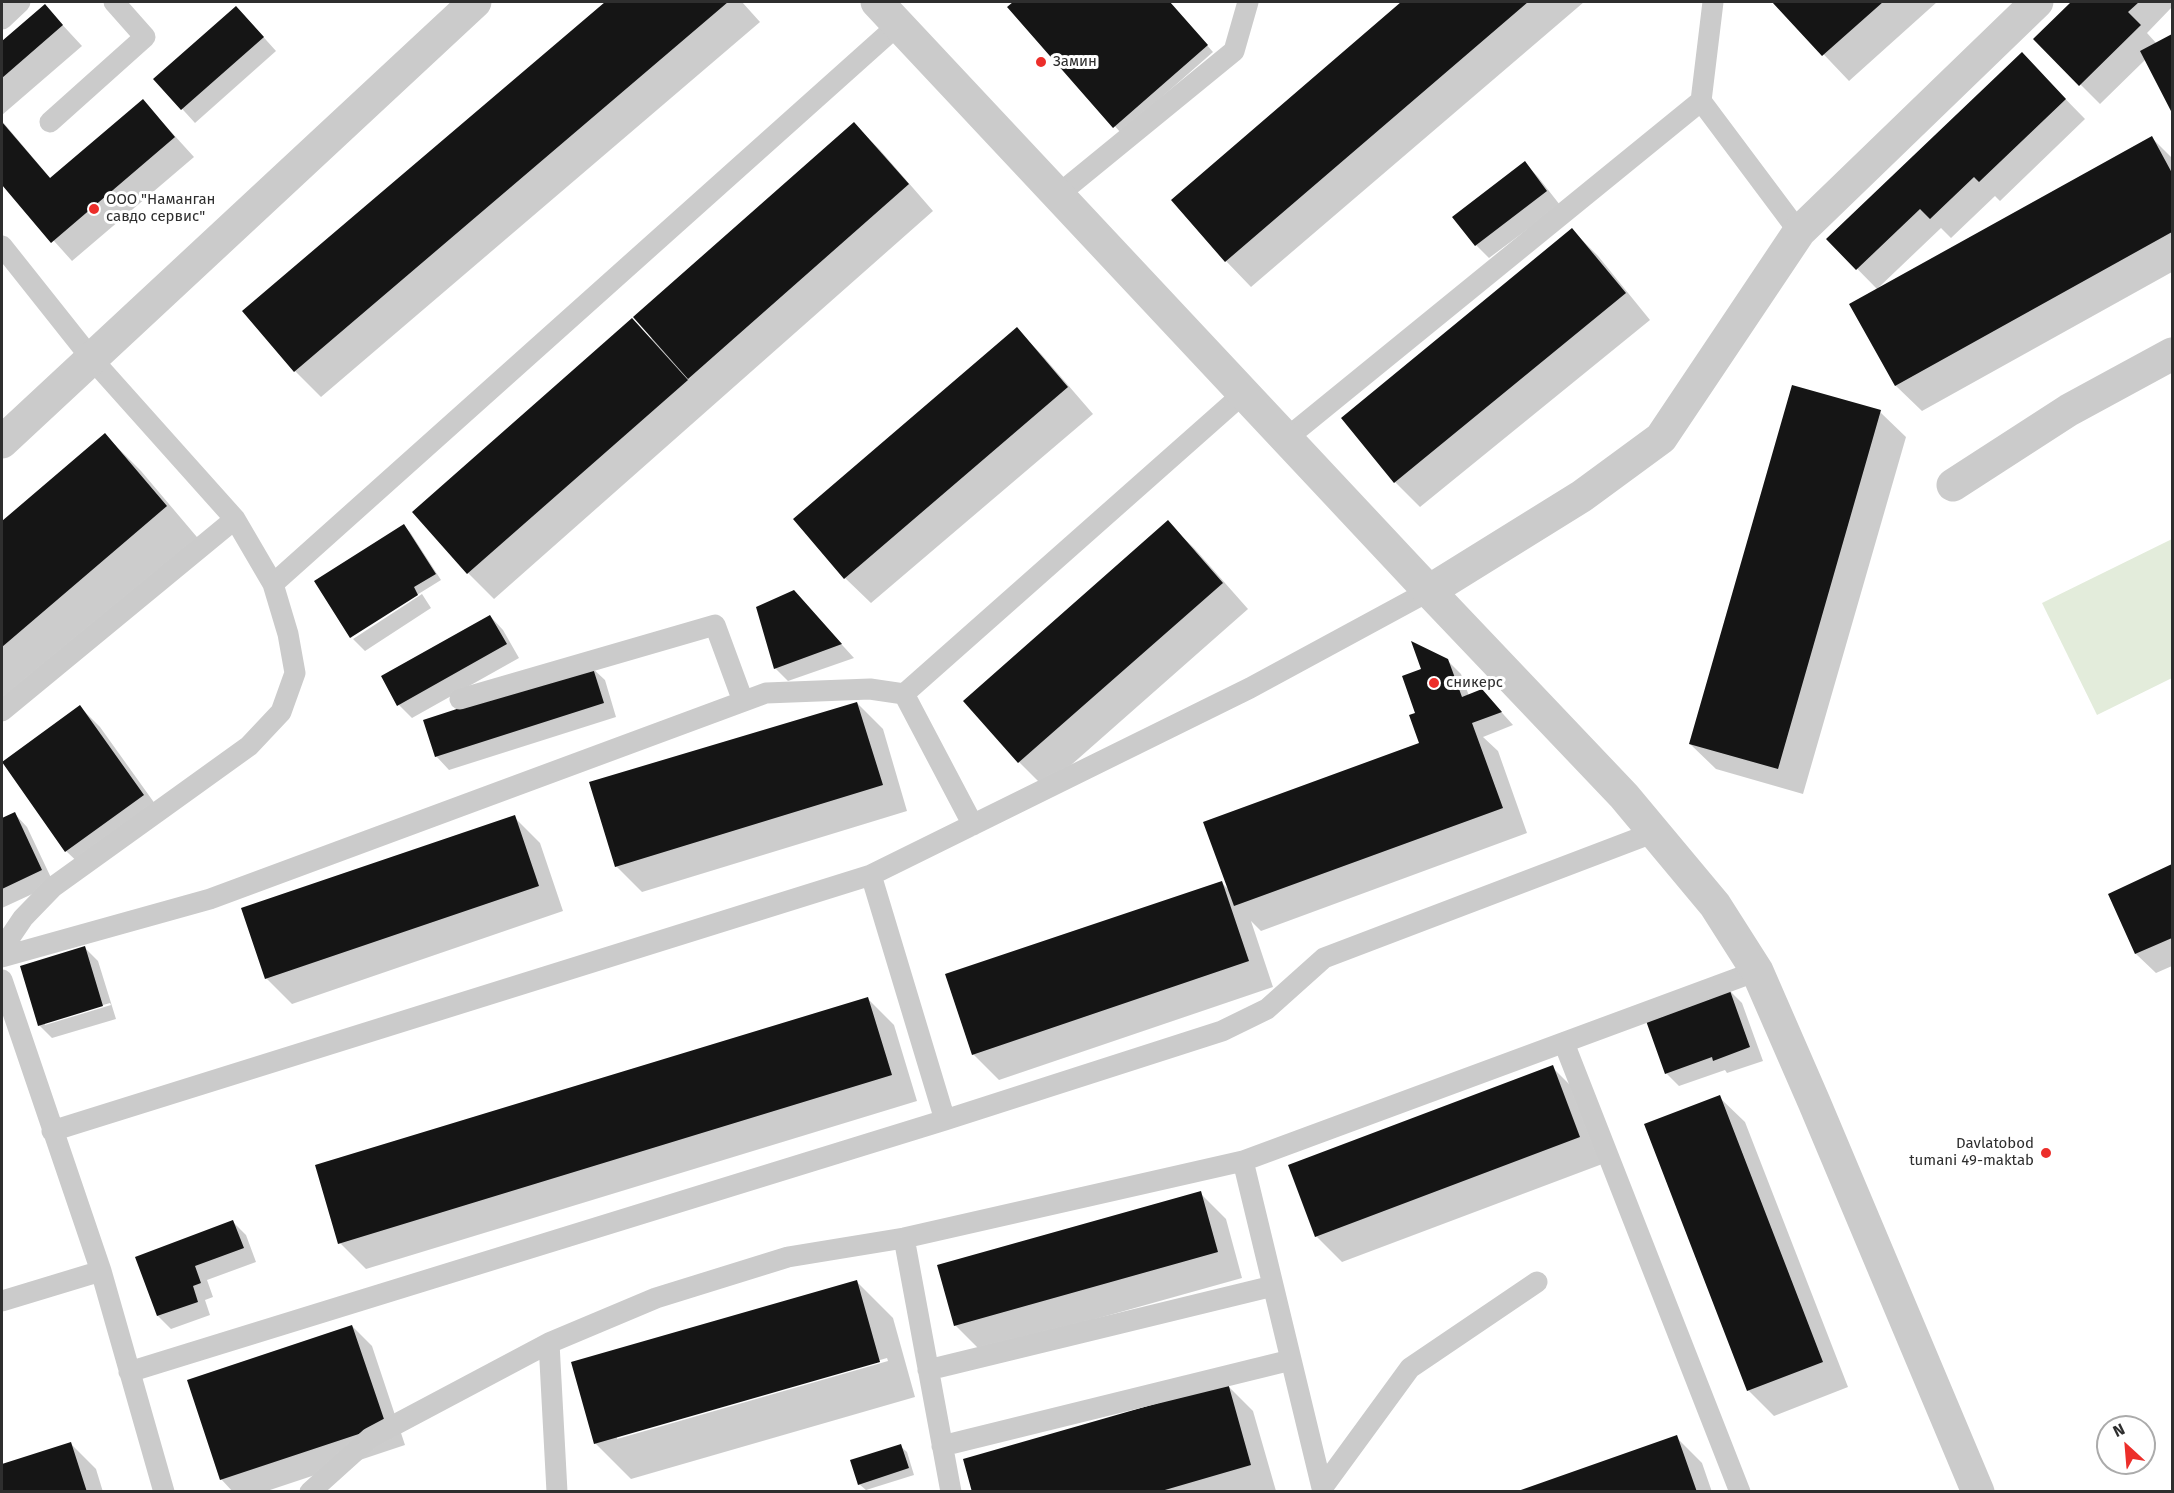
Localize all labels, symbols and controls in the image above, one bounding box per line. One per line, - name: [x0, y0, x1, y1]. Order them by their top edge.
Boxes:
- place label: Замин: [1053, 53, 1097, 71]
- marker: Замин: [1034, 55, 1048, 69]
- place label: ООО "Наманган савдо сервис": [106, 191, 215, 226]
- marker: ООО "Наманган савдо сервис": [87, 202, 101, 216]
- place label: сникерс: [1446, 674, 1503, 692]
- marker: сникерс: [1427, 676, 1441, 690]
- place label: Davlatobod tumani 49-maktab: [1909, 1135, 2034, 1170]
- marker: Davlatobod tumani 49-maktab: [2039, 1146, 2053, 1160]
- north arrow: [2096, 1415, 2156, 1475]
- text: N: [2110, 1419, 2128, 1441]

